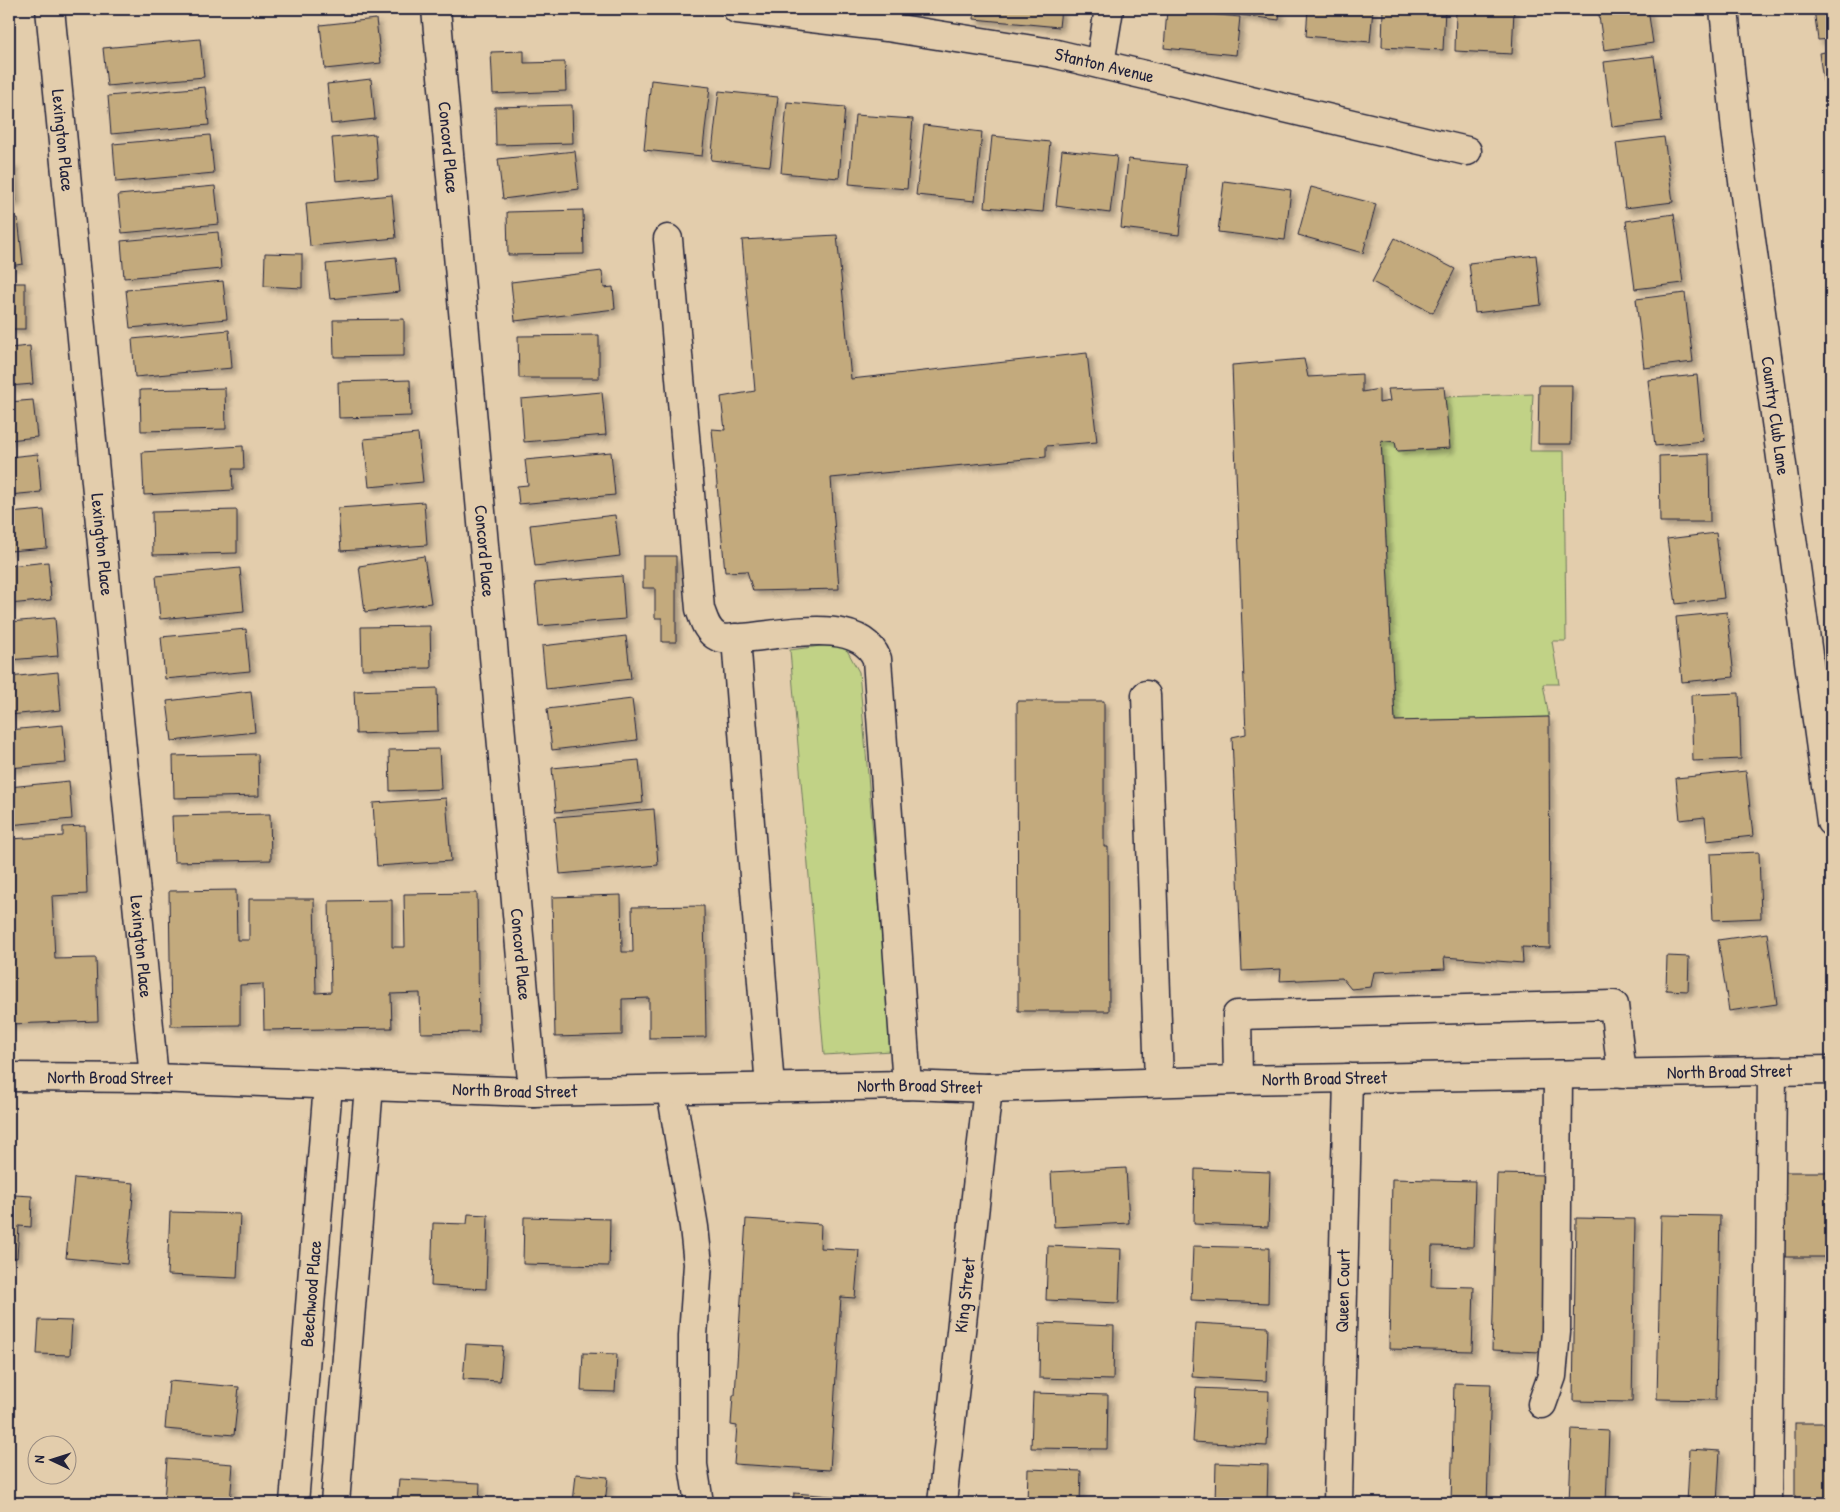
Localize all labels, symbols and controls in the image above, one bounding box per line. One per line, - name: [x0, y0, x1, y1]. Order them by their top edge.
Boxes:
- street label: Stanton Avenue: [1052, 41, 1157, 89]
- street label: Lexington Place: [46, 88, 81, 193]
- street label: Concord Place: [432, 100, 465, 194]
- street label: Country Club Lane: [1755, 355, 1796, 477]
- street label: Lexington Place: [85, 492, 120, 597]
- street label: Concord Place: [468, 504, 502, 598]
- street label: Lexington Place: [124, 894, 159, 999]
- street label: Concord Place: [505, 907, 538, 1001]
- street label: North Broad Street: [1667, 1058, 1793, 1085]
- street label: North Broad Street: [47, 1064, 174, 1091]
- street label: North Broad Street: [1262, 1064, 1388, 1092]
- street label: North Broad Street: [857, 1072, 984, 1100]
- street label: North Broad Street: [452, 1076, 578, 1104]
- street label: Beechwood Place: [294, 1239, 327, 1348]
- street label: Queen Court: [1329, 1248, 1356, 1333]
- street label: King Street: [948, 1255, 981, 1334]
- north arrow: [28, 1434, 78, 1484]
- text: N: [29, 1454, 48, 1463]

